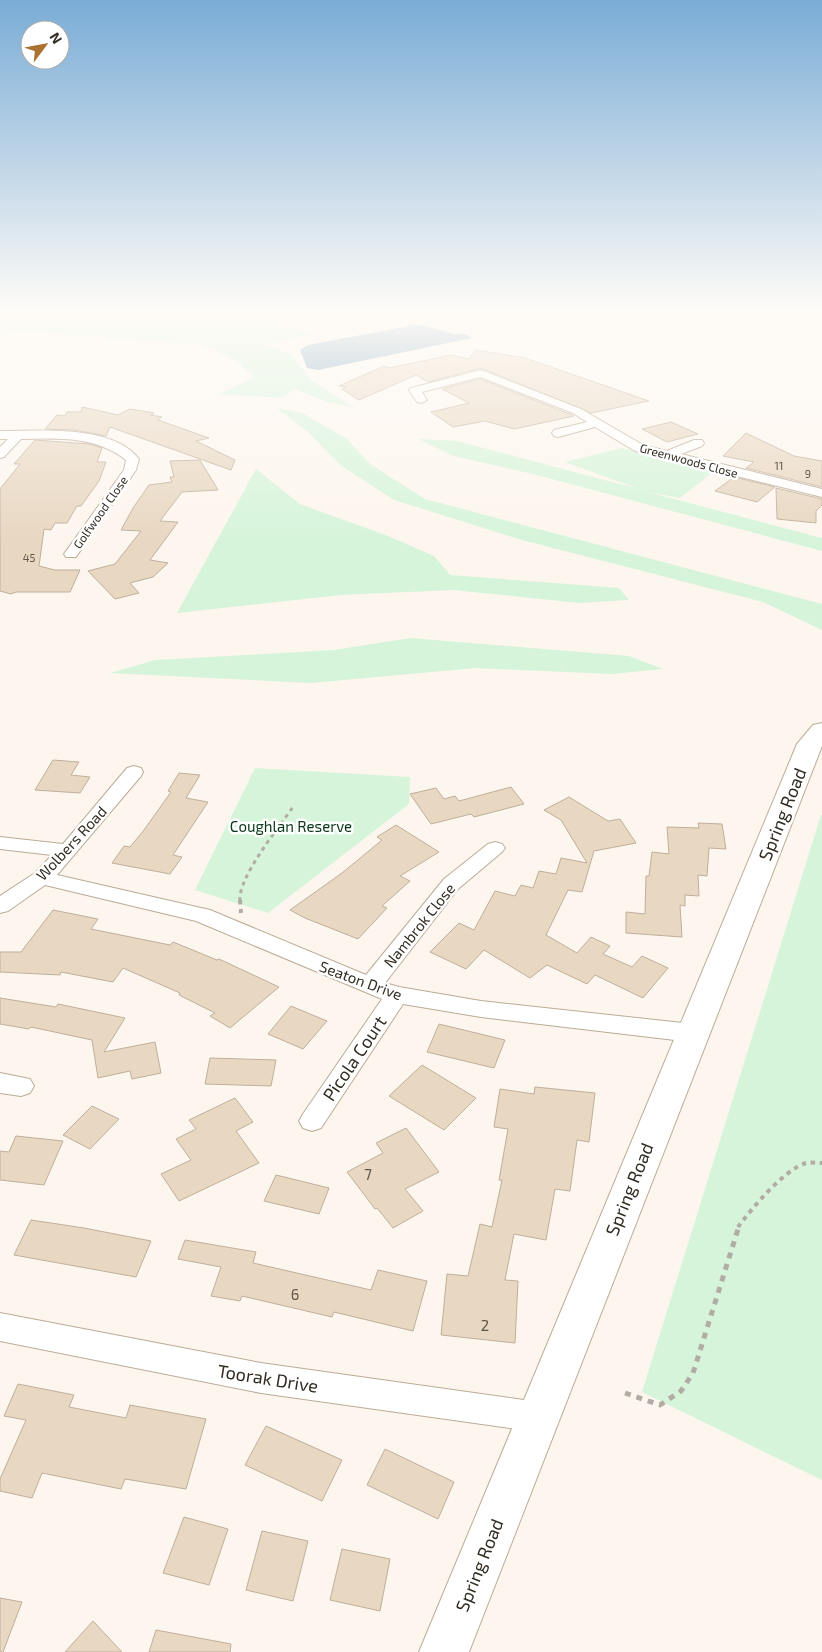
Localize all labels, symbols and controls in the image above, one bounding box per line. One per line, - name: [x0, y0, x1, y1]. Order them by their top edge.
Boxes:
- north arrow: [20, 20, 70, 70]
- text: N: [47, 29, 66, 47]
- street label: Greenwoods Close: [638, 440, 740, 480]
- house number: 11: [775, 459, 783, 472]
- house number: 9: [805, 467, 811, 480]
- street label: Golfwood Close: [70, 473, 130, 551]
- house number: 45: [23, 551, 35, 564]
- street label: Spring Road: [753, 764, 811, 864]
- street label: Wolbers Road: [32, 802, 110, 884]
- park label: Coughlan Reserve: [230, 817, 352, 835]
- street label: Nambrok Close: [380, 879, 458, 971]
- street label: Seaton Drive: [317, 957, 405, 1003]
- street label: Picola Court: [317, 1011, 391, 1105]
- street label: Spring Road: [600, 1139, 658, 1239]
- house number: 7: [364, 1165, 372, 1183]
- house number: 6: [291, 1285, 299, 1303]
- house number: 2: [481, 1316, 489, 1334]
- street label: Toorak Drive: [216, 1359, 320, 1397]
- street label: Spring Road: [450, 1515, 508, 1615]

